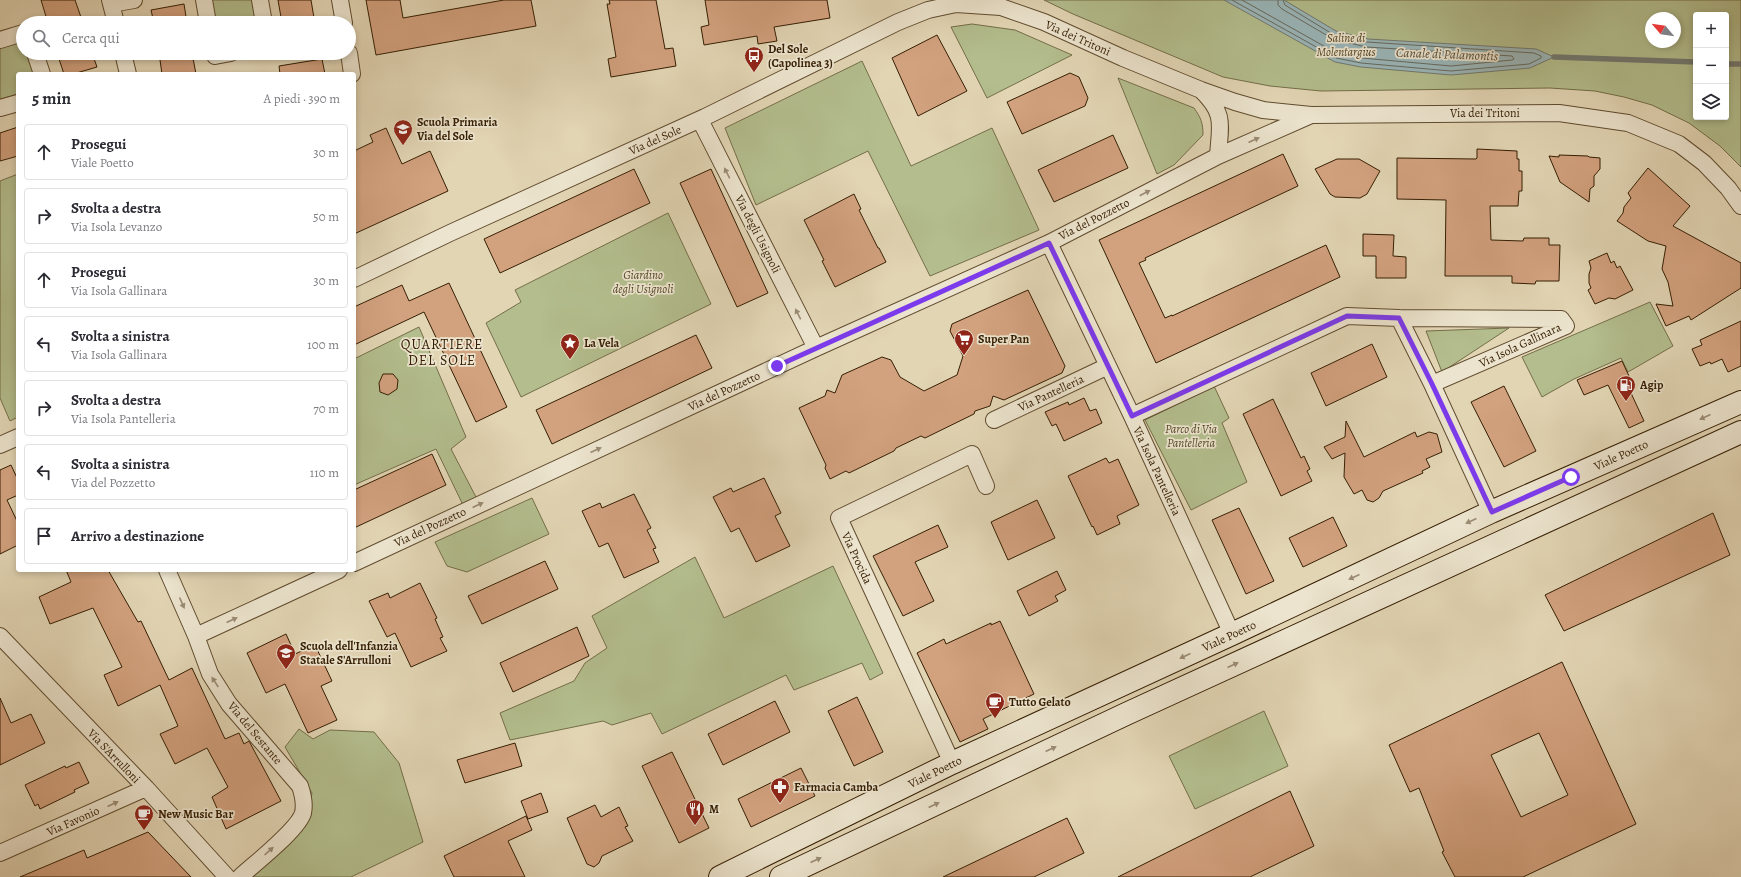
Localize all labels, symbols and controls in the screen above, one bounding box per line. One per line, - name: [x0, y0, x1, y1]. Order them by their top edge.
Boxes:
- north arrow: [1645, 12, 1681, 48]
- map controls: [1693, 12, 1729, 120]
- button: +: [1693, 12, 1729, 48]
- search box: [16, 16, 356, 60]
- street label: Via dei Tritoni: [1042, 16, 1113, 60]
- icon: search: [30, 27, 52, 49]
- text: Cerca qui: [62, 28, 120, 48]
- park label: Saline di Molentargius: [1316, 30, 1376, 60]
- place label: Del Sole (Capolinea 3): [768, 41, 833, 71]
- water label: Canale di Palamontis: [1396, 44, 1499, 64]
- bus stop icon: Del Sole (Capolinea 3): [743, 45, 765, 73]
- button: −: [1693, 48, 1729, 84]
- button: layers: [1693, 84, 1729, 120]
- text: 5 min: [32, 87, 71, 110]
- text: A piedi · 390 m: [263, 90, 340, 107]
- street label: Via dei Tritoni: [1449, 105, 1520, 121]
- place label: Scuola Primaria Via del Sole: [416, 114, 498, 144]
- school or university icon: Scuola Primaria Via del Sole: [392, 118, 414, 146]
- street label: Via del Sole: [625, 121, 684, 159]
- text: Prosegui: [71, 134, 127, 154]
- one-way arrow: [1248, 137, 1259, 143]
- icon: ahead: [33, 141, 55, 163]
- text: 30 m: [313, 144, 339, 161]
- text: Viale Poetto: [71, 154, 134, 171]
- one-way arrow: [724, 167, 730, 178]
- one-way arrow: [1139, 190, 1151, 197]
- street label: Via degli Usignoli: [731, 191, 785, 276]
- street label: Via del Pozzetto: [1055, 194, 1132, 244]
- text: Svolta a destra: [71, 198, 161, 218]
- icon: right: [33, 205, 55, 227]
- text: 50 m: [313, 208, 339, 225]
- text: Via Isola Levanzo: [71, 218, 162, 235]
- text: Prosegui: [71, 262, 127, 282]
- park label: Giardino degli Usignoli: [613, 267, 673, 297]
- icon: ahead: [33, 269, 55, 291]
- text: 30 m: [313, 272, 339, 289]
- text: Via Isola Gallinara: [71, 282, 167, 299]
- one-way arrow: [795, 308, 801, 319]
- street label: Via Isola Gallinara: [1475, 319, 1564, 371]
- text: Svolta a sinistra: [71, 326, 170, 346]
- supermarket icon: Super Pan: [953, 328, 975, 356]
- place label: Super Pan: [978, 331, 1029, 347]
- place icon: La Vela: [559, 332, 581, 360]
- icon: left: [33, 333, 55, 355]
- district label: QUARTIERE DEL SOLE: [401, 335, 483, 370]
- place label: La Vela: [584, 335, 620, 351]
- text: 100 m: [307, 336, 339, 353]
- text: Via Isola Gallinara: [71, 346, 167, 363]
- route end: [768, 357, 786, 375]
- street label: Via del Pozzetto: [685, 367, 763, 415]
- street label: Via Pantelleria: [1015, 371, 1087, 416]
- fuel station icon: Agip: [1615, 374, 1637, 402]
- place label: Agip: [1639, 377, 1664, 393]
- text: Svolta a destra: [71, 390, 161, 410]
- icon: right: [33, 397, 55, 419]
- text: 70 m: [313, 400, 339, 417]
- text: Via Isola Pantelleria: [71, 410, 176, 427]
- one-way arrow: [1699, 415, 1711, 421]
- park label: Parco di Via Pantelleria: [1165, 421, 1218, 451]
- street label: Via Isola Pantelleria: [1129, 423, 1185, 519]
- street label: Viale Poetto: [1590, 436, 1651, 474]
- one-way arrow: [590, 447, 602, 453]
- text: Svolta a sinistra: [71, 454, 170, 474]
- icon: left: [33, 461, 55, 483]
- text: 110 m: [310, 464, 339, 481]
- route start: [1562, 468, 1580, 486]
- text: Via del Pozzetto: [71, 474, 155, 491]
- one-way arrow: [472, 502, 484, 508]
- street label: Via del Pozzetto: [391, 503, 469, 551]
- one-way arrow: [1466, 518, 1477, 524]
- icon: arrive: [33, 525, 55, 547]
- text: Arrivo a destinazione: [71, 526, 204, 546]
- street label: Via Procida: [838, 528, 876, 587]
- one-way arrow: [1348, 574, 1359, 580]
- one-way arrow: [179, 597, 185, 609]
- one-way arrow: [226, 617, 238, 623]
- street label: Viale Poetto: [1199, 617, 1259, 656]
- place label: Scuola dell'Infanzia Statale S'Arrulloni: [300, 638, 398, 668]
- school or university icon: Scuola dell'Infanzia Statale S'Arrulloni: [275, 642, 297, 670]
- one-way arrow: [1180, 653, 1191, 659]
- one-way arrow: [1227, 662, 1238, 668]
- one-way arrow: [211, 677, 219, 687]
- cafe icon: Tutto Gelato: [984, 691, 1006, 719]
- place label: Tutto Gelato: [1009, 694, 1071, 710]
- street label: Via del Sestante: [223, 698, 286, 768]
- street label: Via S'Arrulloni: [83, 725, 144, 787]
- one-way arrow: [1045, 746, 1057, 752]
- street label: Viale Poetto: [905, 752, 965, 792]
- pharmacy icon: Farmacia Camba: [769, 776, 791, 804]
- place label: Farmacia Camba: [794, 779, 878, 795]
- restaurant icon: M: [684, 798, 706, 826]
- one-way arrow: [107, 801, 118, 807]
- place label: M: [709, 801, 719, 817]
- street label: Via Favonio: [43, 802, 102, 840]
- one-way arrow: [928, 802, 939, 808]
- cafe icon: New Music Bar: [133, 803, 155, 831]
- place label: New Music Bar: [158, 806, 233, 822]
- one-way arrow: [264, 846, 274, 855]
- one-way arrow: [810, 857, 822, 863]

